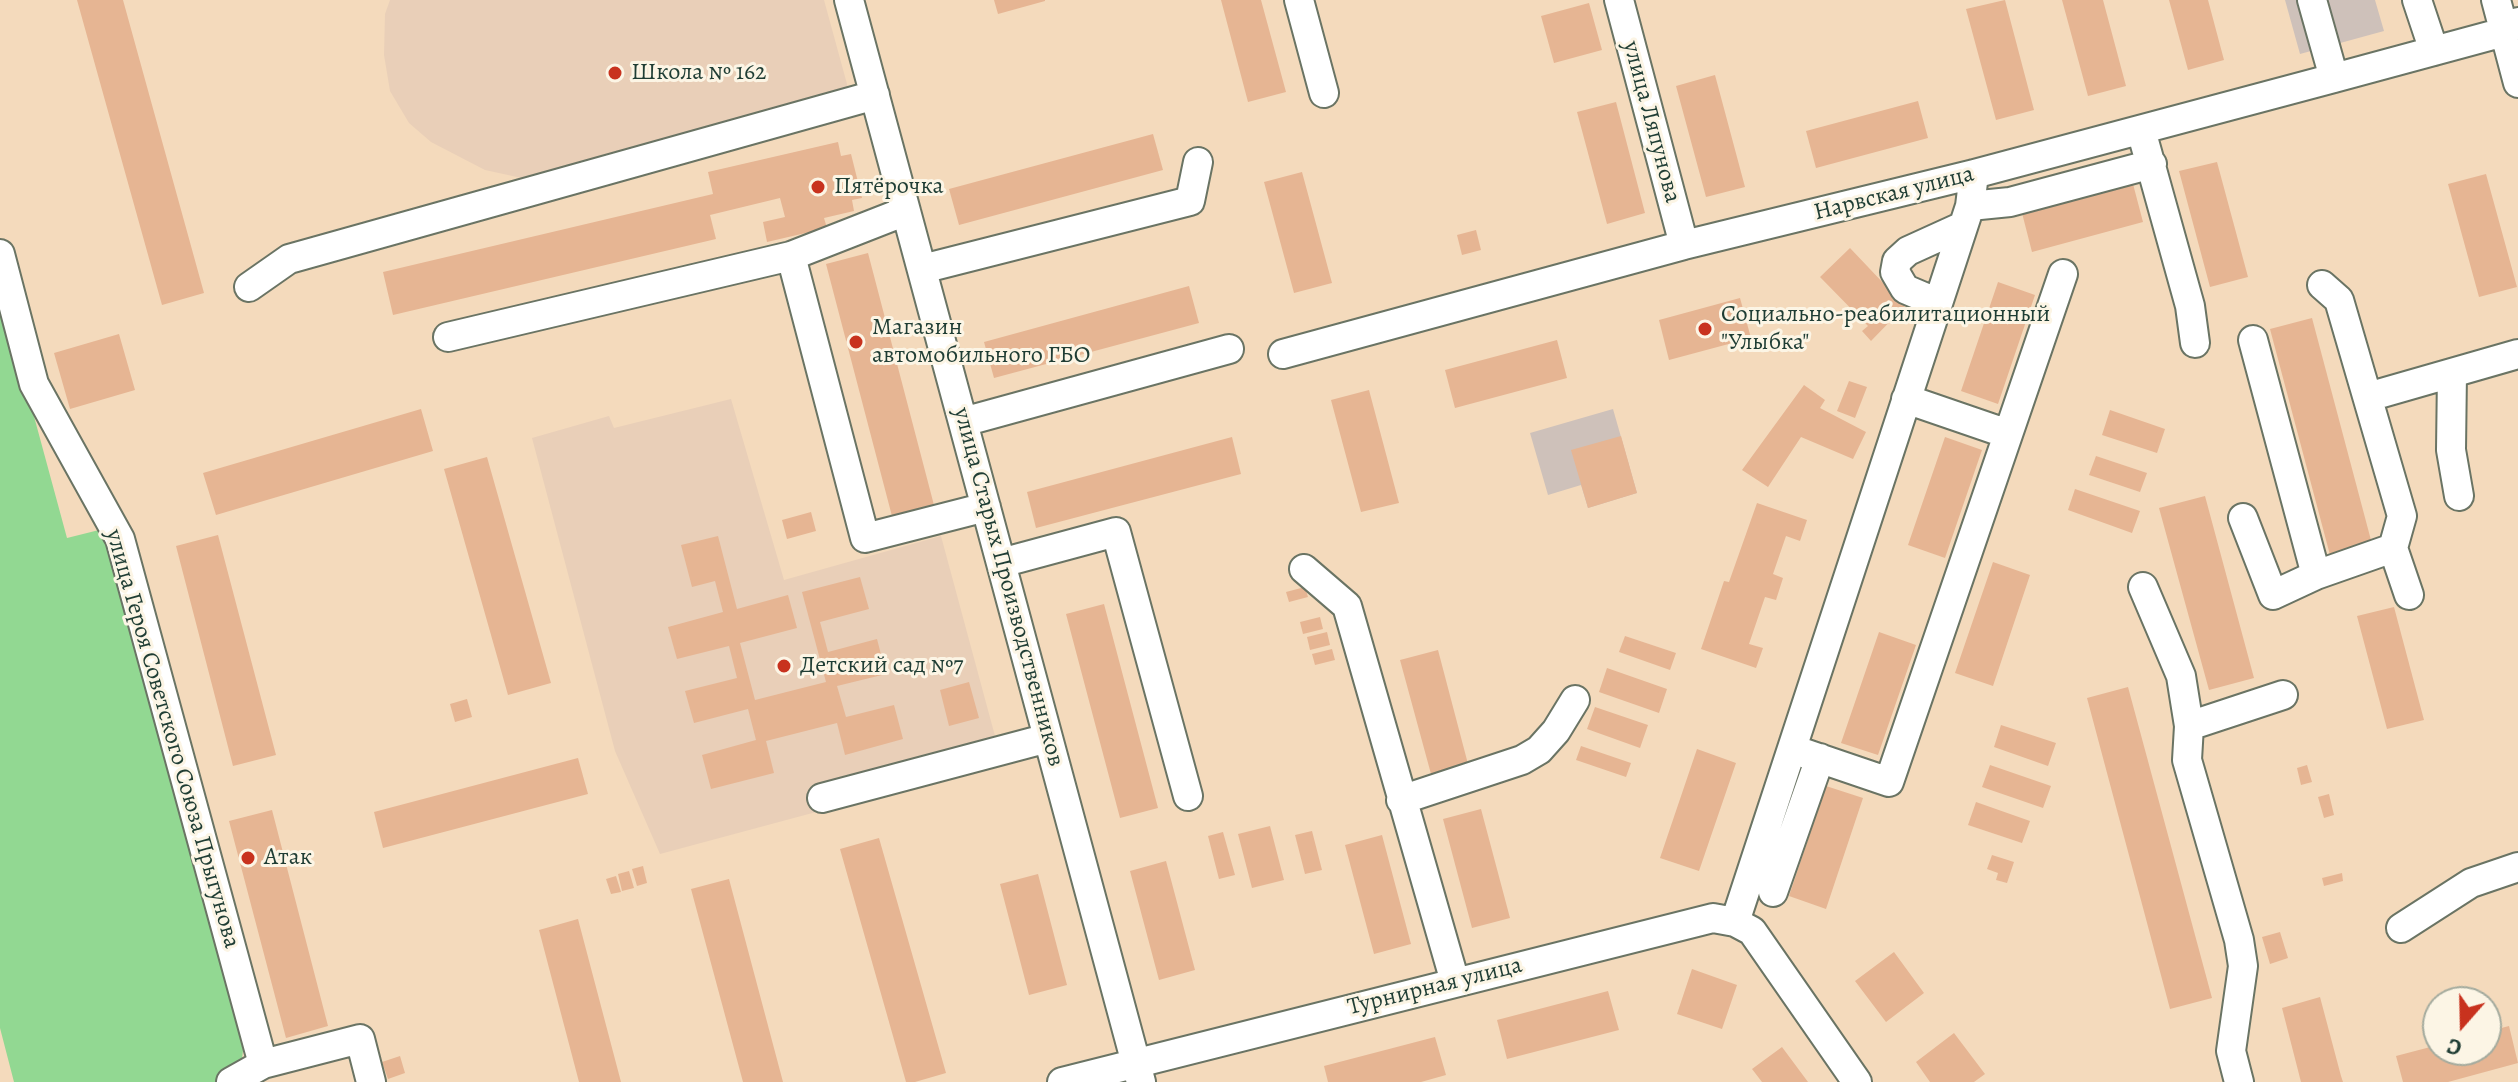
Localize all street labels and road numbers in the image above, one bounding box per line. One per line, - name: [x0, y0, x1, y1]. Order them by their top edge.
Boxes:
- street label: улица Ляпунова: [1616, 38, 1686, 206]
- street label: Нарвская улица: [1811, 160, 1977, 228]
- street label: улица Старых Производственников: [946, 404, 1070, 770]
- street label: улица Героя Советского Союза Прыгунова: [98, 526, 246, 952]
- street label: Турнирная улица: [1345, 951, 1525, 1023]

